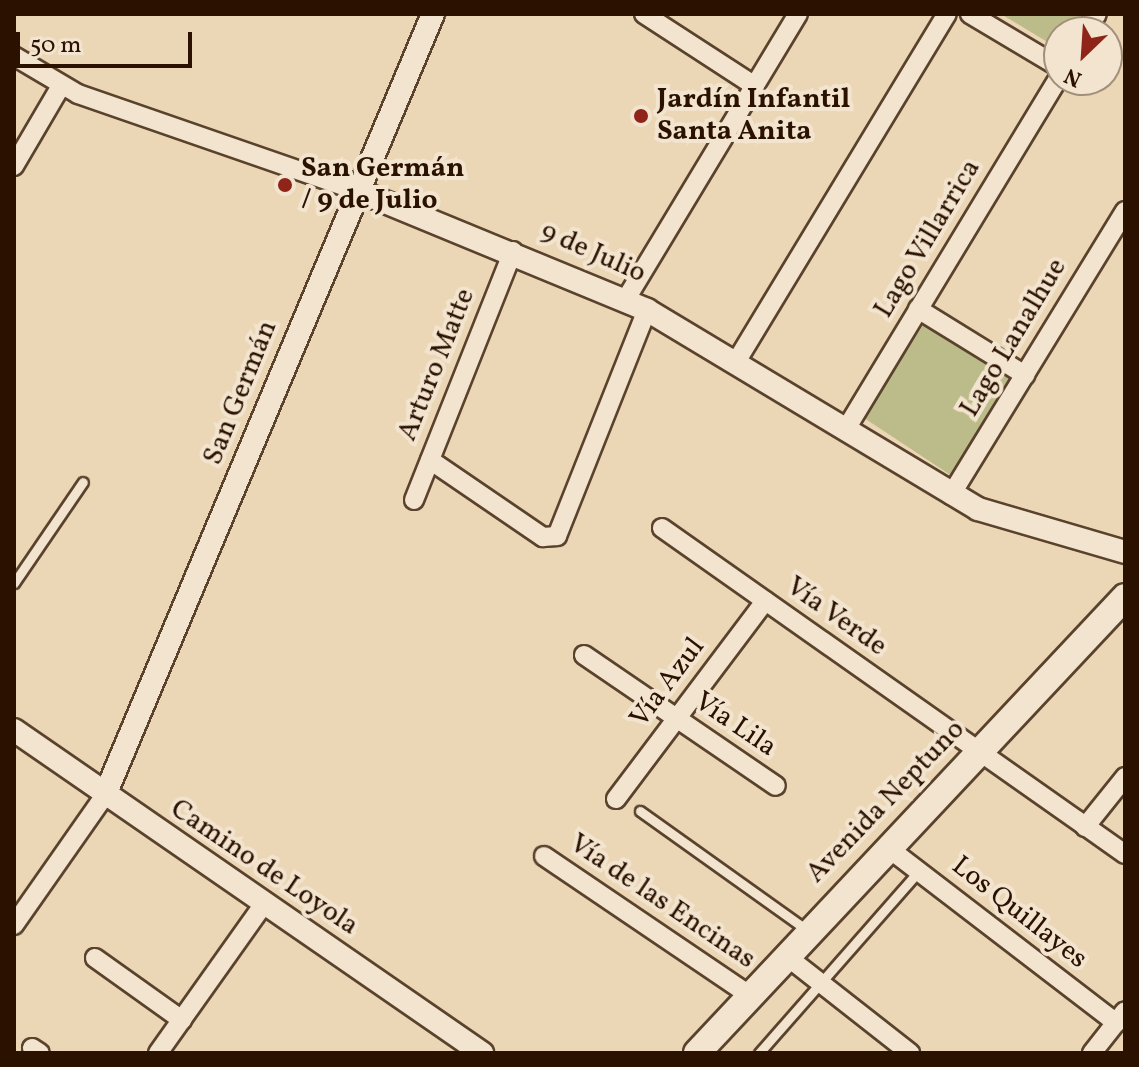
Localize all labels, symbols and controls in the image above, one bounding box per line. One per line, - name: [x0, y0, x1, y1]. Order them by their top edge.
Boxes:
- scale bar: [20, 16, 196, 66]
- north arrow: [1043, 16, 1123, 96]
- text: 50 m: [30, 29, 82, 63]
- text: N: [1060, 59, 1087, 94]
- place label: Jardín Infantil Santa Anita: [657, 83, 850, 149]
- marker: Jardín Infantil Santa Anita: [632, 107, 650, 125]
- place label: San Germán / 9 de Julio: [301, 152, 464, 218]
- street label: Lago Villarrica: [867, 153, 989, 325]
- marker: San Germán / 9 de Julio: [276, 176, 294, 194]
- street label: 9 de Julio: [535, 215, 651, 291]
- street label: Lago Lanalhue: [954, 253, 1074, 423]
- street label: Arturo Matte: [391, 284, 483, 446]
- street label: San Germán: [197, 316, 285, 470]
- street label: Vía Verde: [779, 570, 893, 664]
- street label: Vía Azul: [623, 632, 713, 734]
- street label: Vía Lila: [688, 685, 782, 765]
- street label: Avenida Neptuno: [800, 714, 972, 890]
- street label: Camino de Loyola: [164, 793, 364, 943]
- street label: Vía de las Encinas: [563, 827, 761, 977]
- street label: Los Quillayes: [945, 850, 1093, 976]

